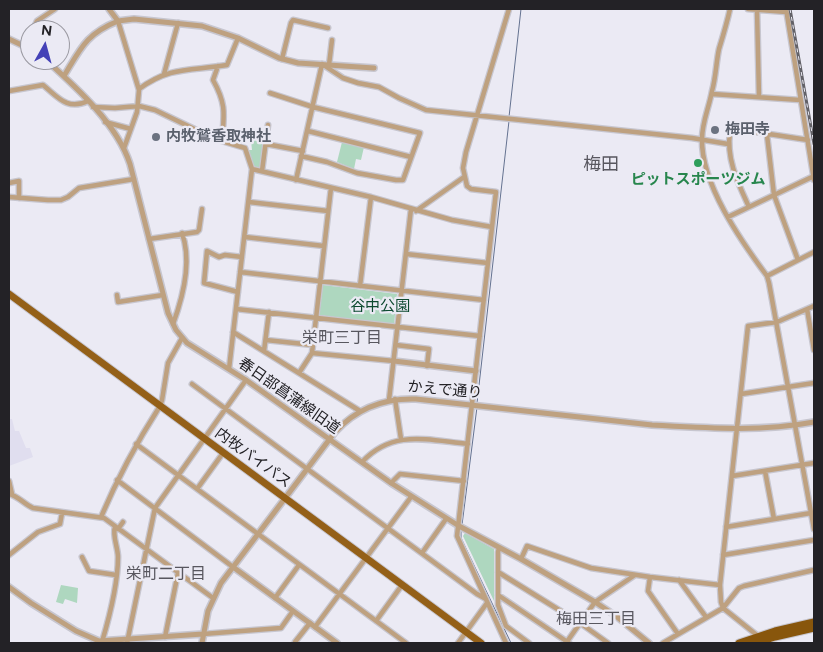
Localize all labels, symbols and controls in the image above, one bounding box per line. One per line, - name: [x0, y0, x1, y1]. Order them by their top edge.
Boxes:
- north arrow: [20, 20, 70, 70]
- text: N: [40, 22, 53, 40]
- place label: 梅田寺: [725, 121, 770, 139]
- marker: 梅田寺: [709, 124, 721, 136]
- place label: 内牧鷲香取神社: [166, 128, 271, 146]
- marker: 内牧鷲香取神社: [150, 131, 162, 143]
- district label: 梅田: [583, 154, 619, 176]
- marker: ピットスポーツジム: [692, 157, 704, 169]
- place label: ピットスポーツジム: [631, 171, 765, 189]
- park label: 谷中公園: [350, 298, 410, 316]
- district label: 栄町三丁目: [302, 328, 382, 348]
- street label: 春日部菖蒲線旧道: [235, 354, 343, 438]
- street label: かえで通り: [407, 378, 483, 402]
- street label: 内牧バイパス: [211, 424, 295, 492]
- district label: 栄町二丁目: [126, 564, 206, 584]
- district label: 梅田三丁目: [556, 609, 636, 629]

